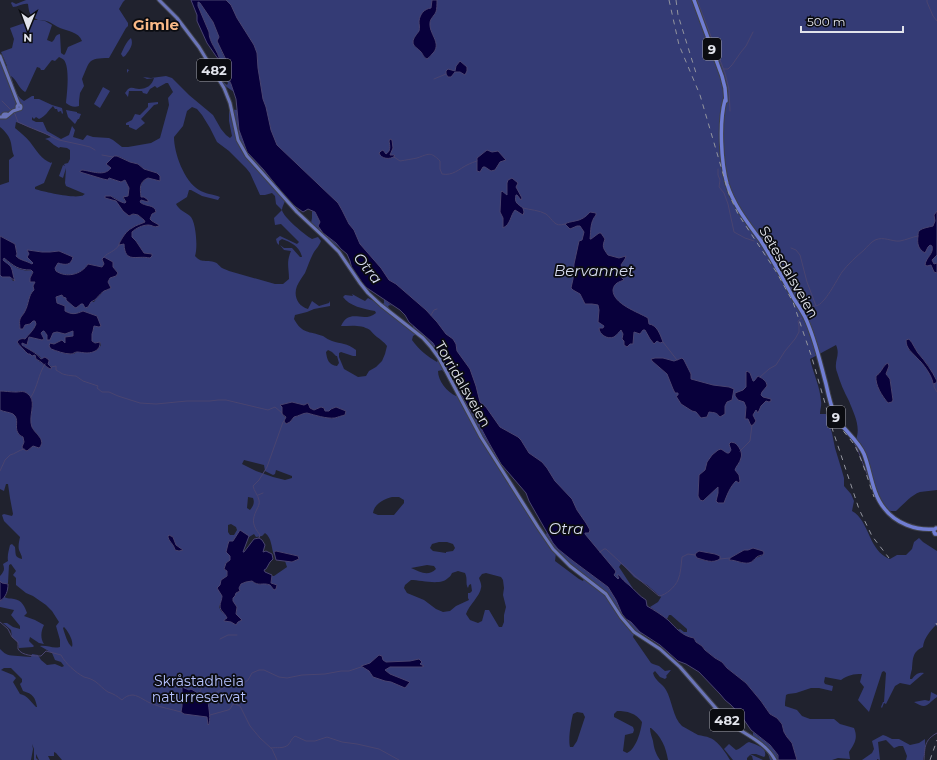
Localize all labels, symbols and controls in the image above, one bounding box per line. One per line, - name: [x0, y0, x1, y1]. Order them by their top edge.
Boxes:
- north arrow: [8, 8, 48, 48]
- scale bar: [801, 8, 903, 34]
- text: 500 m: [807, 14, 846, 29]
- district label: Gimle: [133, 15, 179, 34]
- text: N: [23, 31, 32, 45]
- road number: 9: [703, 38, 721, 60]
- road number: 482: [197, 59, 231, 81]
- street label: Setesdalsveien: [755, 223, 823, 321]
- water label: Otra: [350, 249, 386, 287]
- water label: Bervannet: [554, 261, 634, 280]
- street label: Torridalsveien: [431, 338, 495, 430]
- road number: 9: [827, 406, 845, 428]
- water label: Otra: [549, 519, 583, 538]
- park label: Skråstadheia naturreservat: [152, 672, 247, 706]
- road number: 482: [710, 709, 744, 731]

